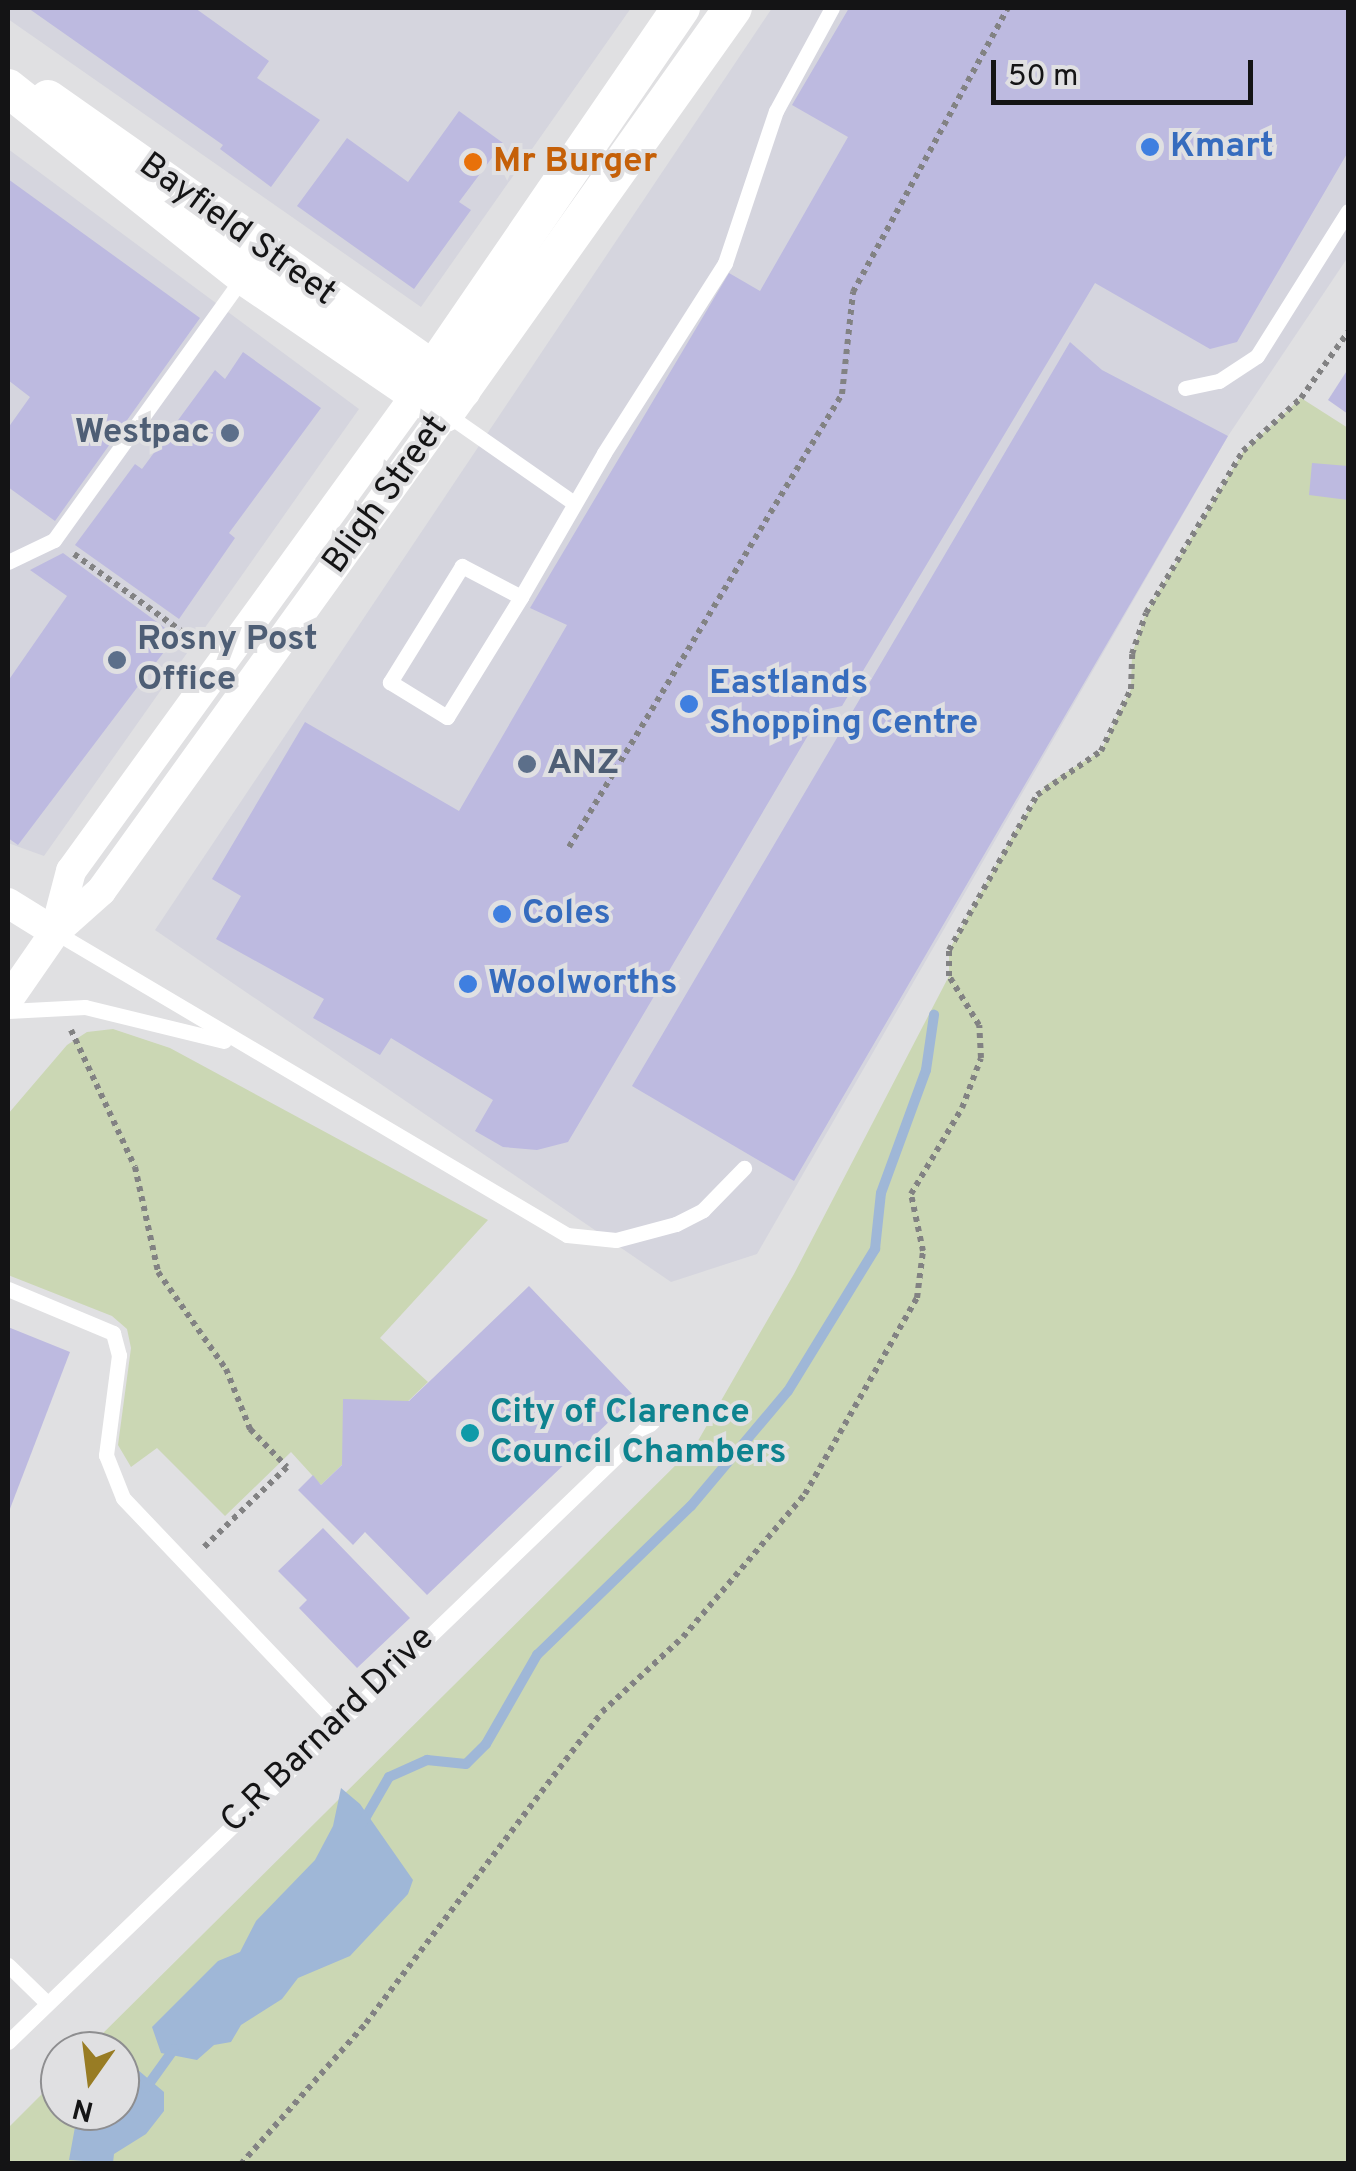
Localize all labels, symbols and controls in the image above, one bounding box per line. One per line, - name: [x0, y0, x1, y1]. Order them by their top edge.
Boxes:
- scale bar: [996, 40, 1258, 102]
- text: 50 m: [1008, 59, 1078, 96]
- place label: Kmart: [1170, 126, 1274, 168]
- marker: Kmart: [1139, 136, 1161, 158]
- place label: Mr Burger: [493, 141, 657, 183]
- street label: Bayfield Street: [130, 145, 344, 315]
- marker: Mr Burger: [462, 151, 484, 173]
- street label: Bligh Street: [315, 408, 457, 582]
- place label: Westpac: [75, 412, 210, 454]
- marker: Westpac: [219, 422, 241, 444]
- place label: Rosny Post Office: [137, 619, 318, 701]
- marker: Rosny Post Office: [106, 649, 128, 671]
- place label: Eastlands Shopping Centre: [709, 663, 978, 745]
- marker: Eastlands Shopping Centre: [678, 693, 700, 715]
- place label: ANZ: [547, 743, 619, 785]
- marker: ANZ: [516, 753, 538, 775]
- place label: Coles: [522, 893, 611, 935]
- marker: Coles: [491, 903, 513, 925]
- place label: Woolworths: [488, 963, 677, 1005]
- marker: Woolworths: [457, 973, 479, 995]
- place label: City of Clarence Council Chambers: [490, 1392, 786, 1474]
- marker: City of Clarence Council Chambers: [459, 1422, 481, 1444]
- street label: C.R Barnard Drive: [213, 1618, 443, 1842]
- north arrow: [40, 2031, 140, 2131]
- text: N: [69, 2088, 97, 2128]

